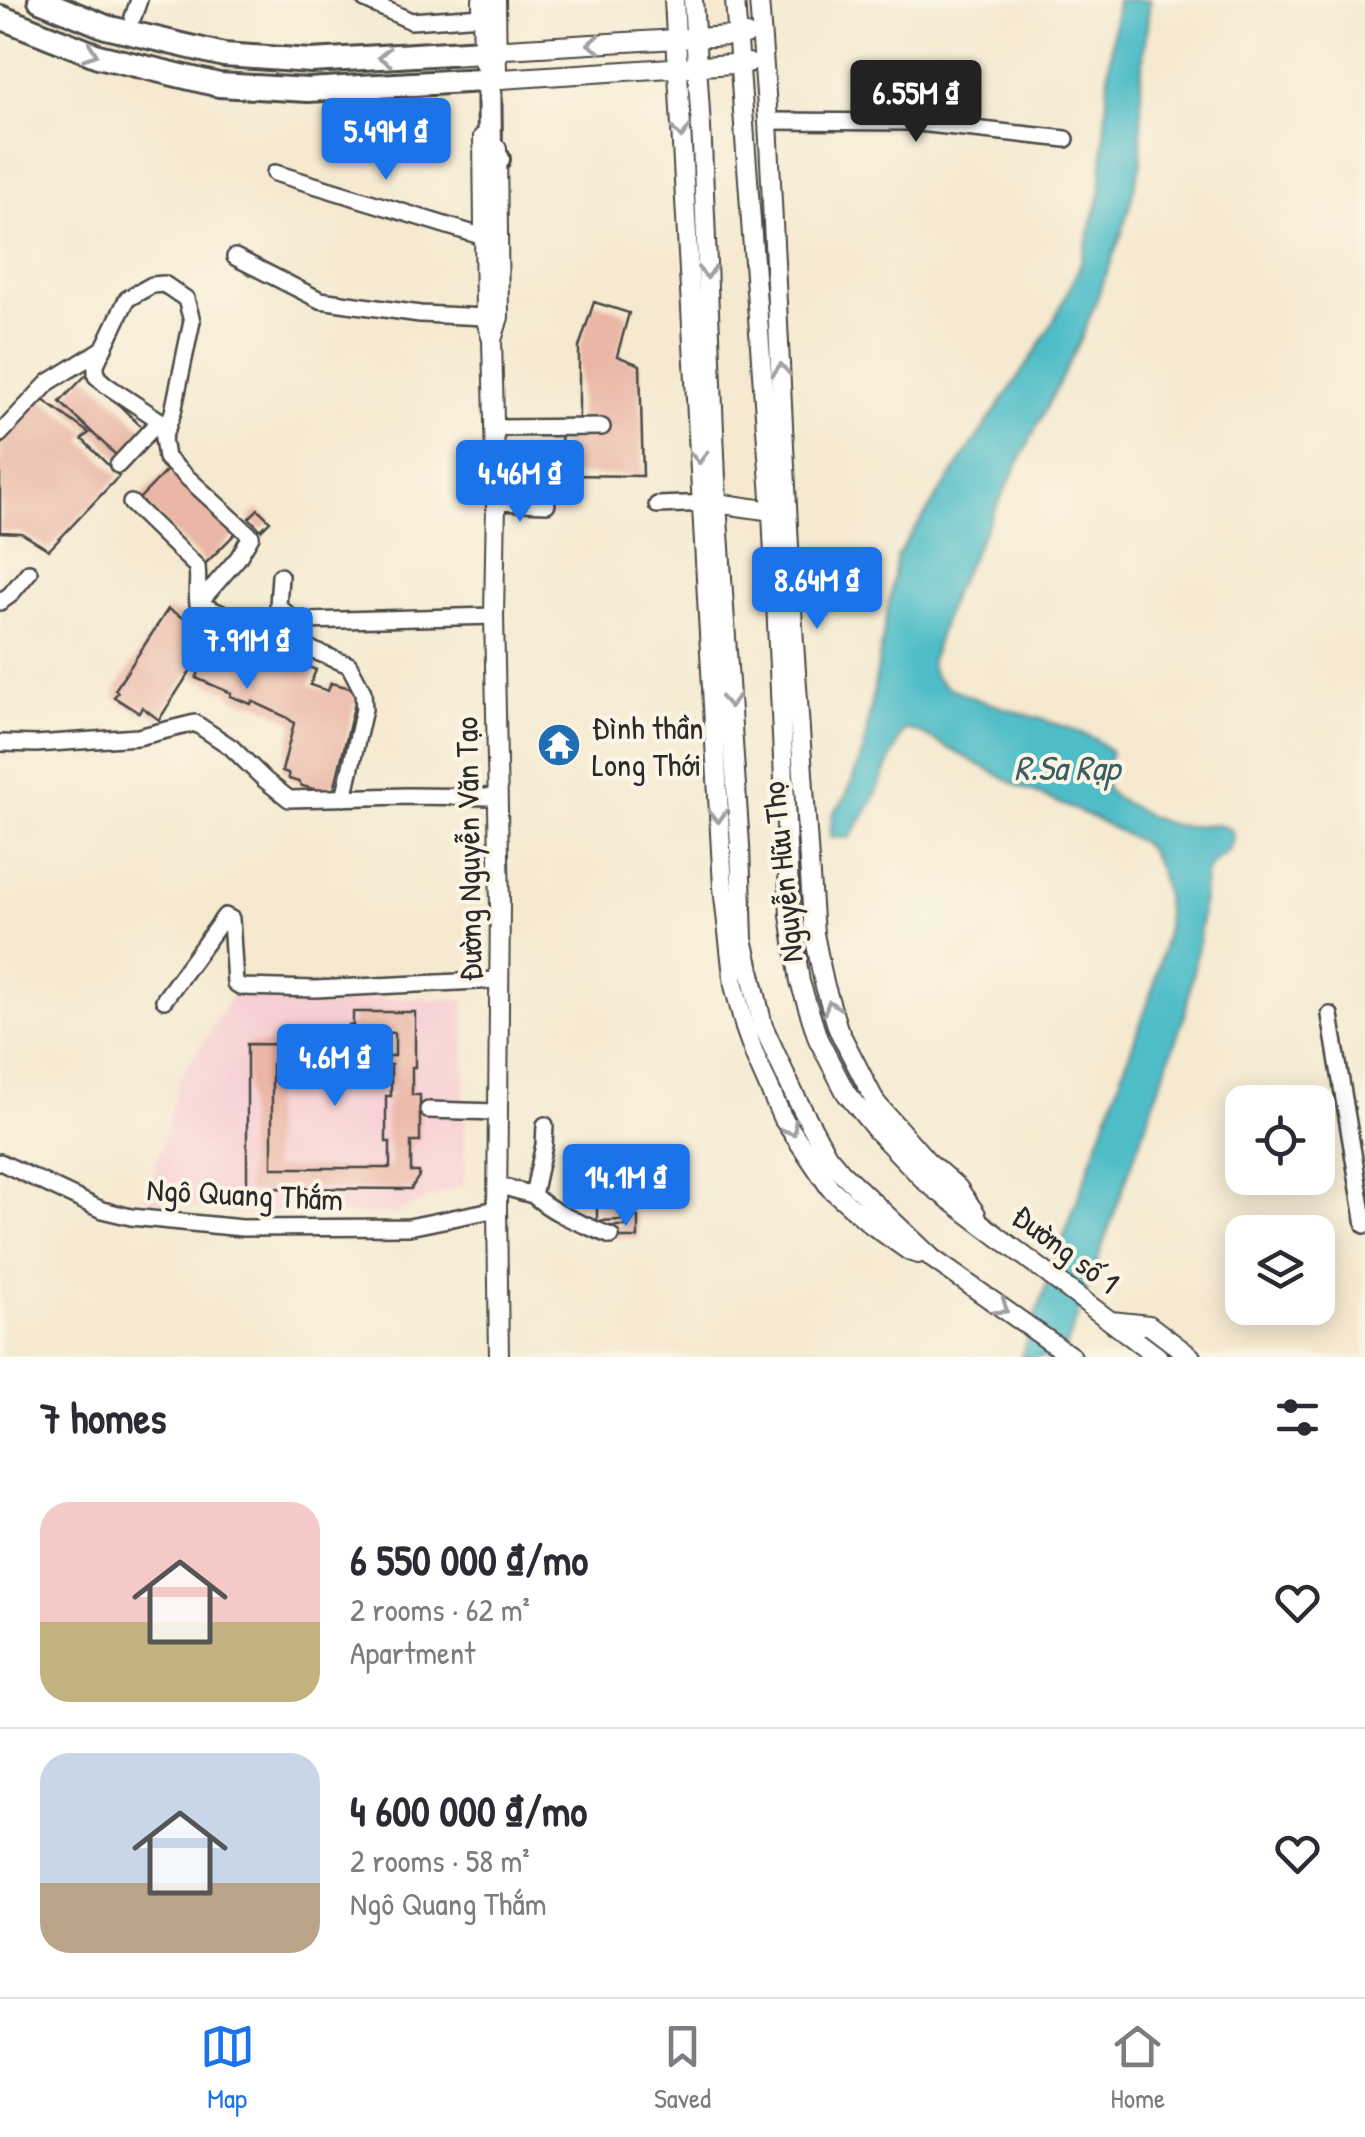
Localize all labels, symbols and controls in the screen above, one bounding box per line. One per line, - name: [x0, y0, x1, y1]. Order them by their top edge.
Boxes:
- one-way arrow: [586, 33, 602, 54]
- one-way arrow: [81, 41, 98, 61]
- one-way arrow: [377, 46, 393, 67]
- pin: 6.55M ₫: [824, 60, 1008, 145]
- text: 6.55M ₫: [872, 71, 960, 114]
- pin: 5.49M ₫: [294, 98, 478, 183]
- text: 5.49M ₫: [344, 109, 428, 152]
- one-way arrow: [670, 125, 691, 141]
- one-way arrow: [696, 265, 717, 281]
- one-way arrow: [771, 361, 792, 377]
- pin: 4.46M ₫: [428, 440, 612, 525]
- one-way arrow: [688, 449, 709, 465]
- text: 4.46M ₫: [478, 451, 562, 494]
- pin: 8.64M ₫: [725, 547, 909, 632]
- text: 8.64M ₫: [774, 558, 860, 601]
- pin: 7.91M ₫: [155, 607, 339, 692]
- text: 7.91M ₫: [204, 618, 290, 661]
- one-way arrow: [719, 694, 741, 710]
- place label: Đình thần Long Thới: [592, 706, 704, 786]
- street label: Đường Nguyễn Văn Tạo: [444, 716, 492, 982]
- temple icon: Đình thần Long Thới: [536, 722, 582, 768]
- water label: R.Sa Rạp: [1014, 744, 1123, 791]
- street label: Nguyễn Hữu Thọ: [751, 779, 813, 964]
- one-way arrow: [707, 809, 729, 825]
- one-way arrow: [822, 999, 843, 1016]
- pin: 4.6M ₫: [254, 1024, 416, 1109]
- text: 4.6M ₫: [299, 1035, 371, 1078]
- map controls: [1225, 1085, 1335, 1325]
- button: locate: [1225, 1085, 1335, 1195]
- one-way arrow: [778, 1118, 797, 1136]
- pin: 14.1M ₫: [534, 1144, 718, 1229]
- text: 14.1M ₫: [585, 1155, 667, 1198]
- street label: Ngô Quang Thắm: [146, 1167, 344, 1221]
- street label: Đường số 1: [1004, 1195, 1128, 1303]
- button: layers: [1225, 1215, 1335, 1325]
- one-way arrow: [991, 1296, 1009, 1314]
- text: 7 homes: [40, 1389, 166, 1446]
- icon: filters: [1270, 1390, 1325, 1445]
- text: 6 550 000 ₫/mo: [350, 1531, 588, 1588]
- icon: home: [120, 1542, 240, 1662]
- icon: heart: [1270, 1575, 1325, 1630]
- text: 2 rooms · 62 m²: [350, 1588, 530, 1631]
- text: Apartment: [350, 1631, 475, 1674]
- text: 4 600 000 ₫/mo: [350, 1782, 587, 1839]
- icon: home: [120, 1793, 240, 1913]
- icon: heart: [1270, 1826, 1325, 1881]
- text: 2 rooms · 58 m²: [350, 1839, 530, 1882]
- text: Ngô Quang Thắm: [350, 1882, 547, 1925]
- tab: Map: [200, 2019, 255, 2117]
- tab: Saved: [654, 2019, 711, 2117]
- tab: Home: [1110, 2019, 1165, 2117]

